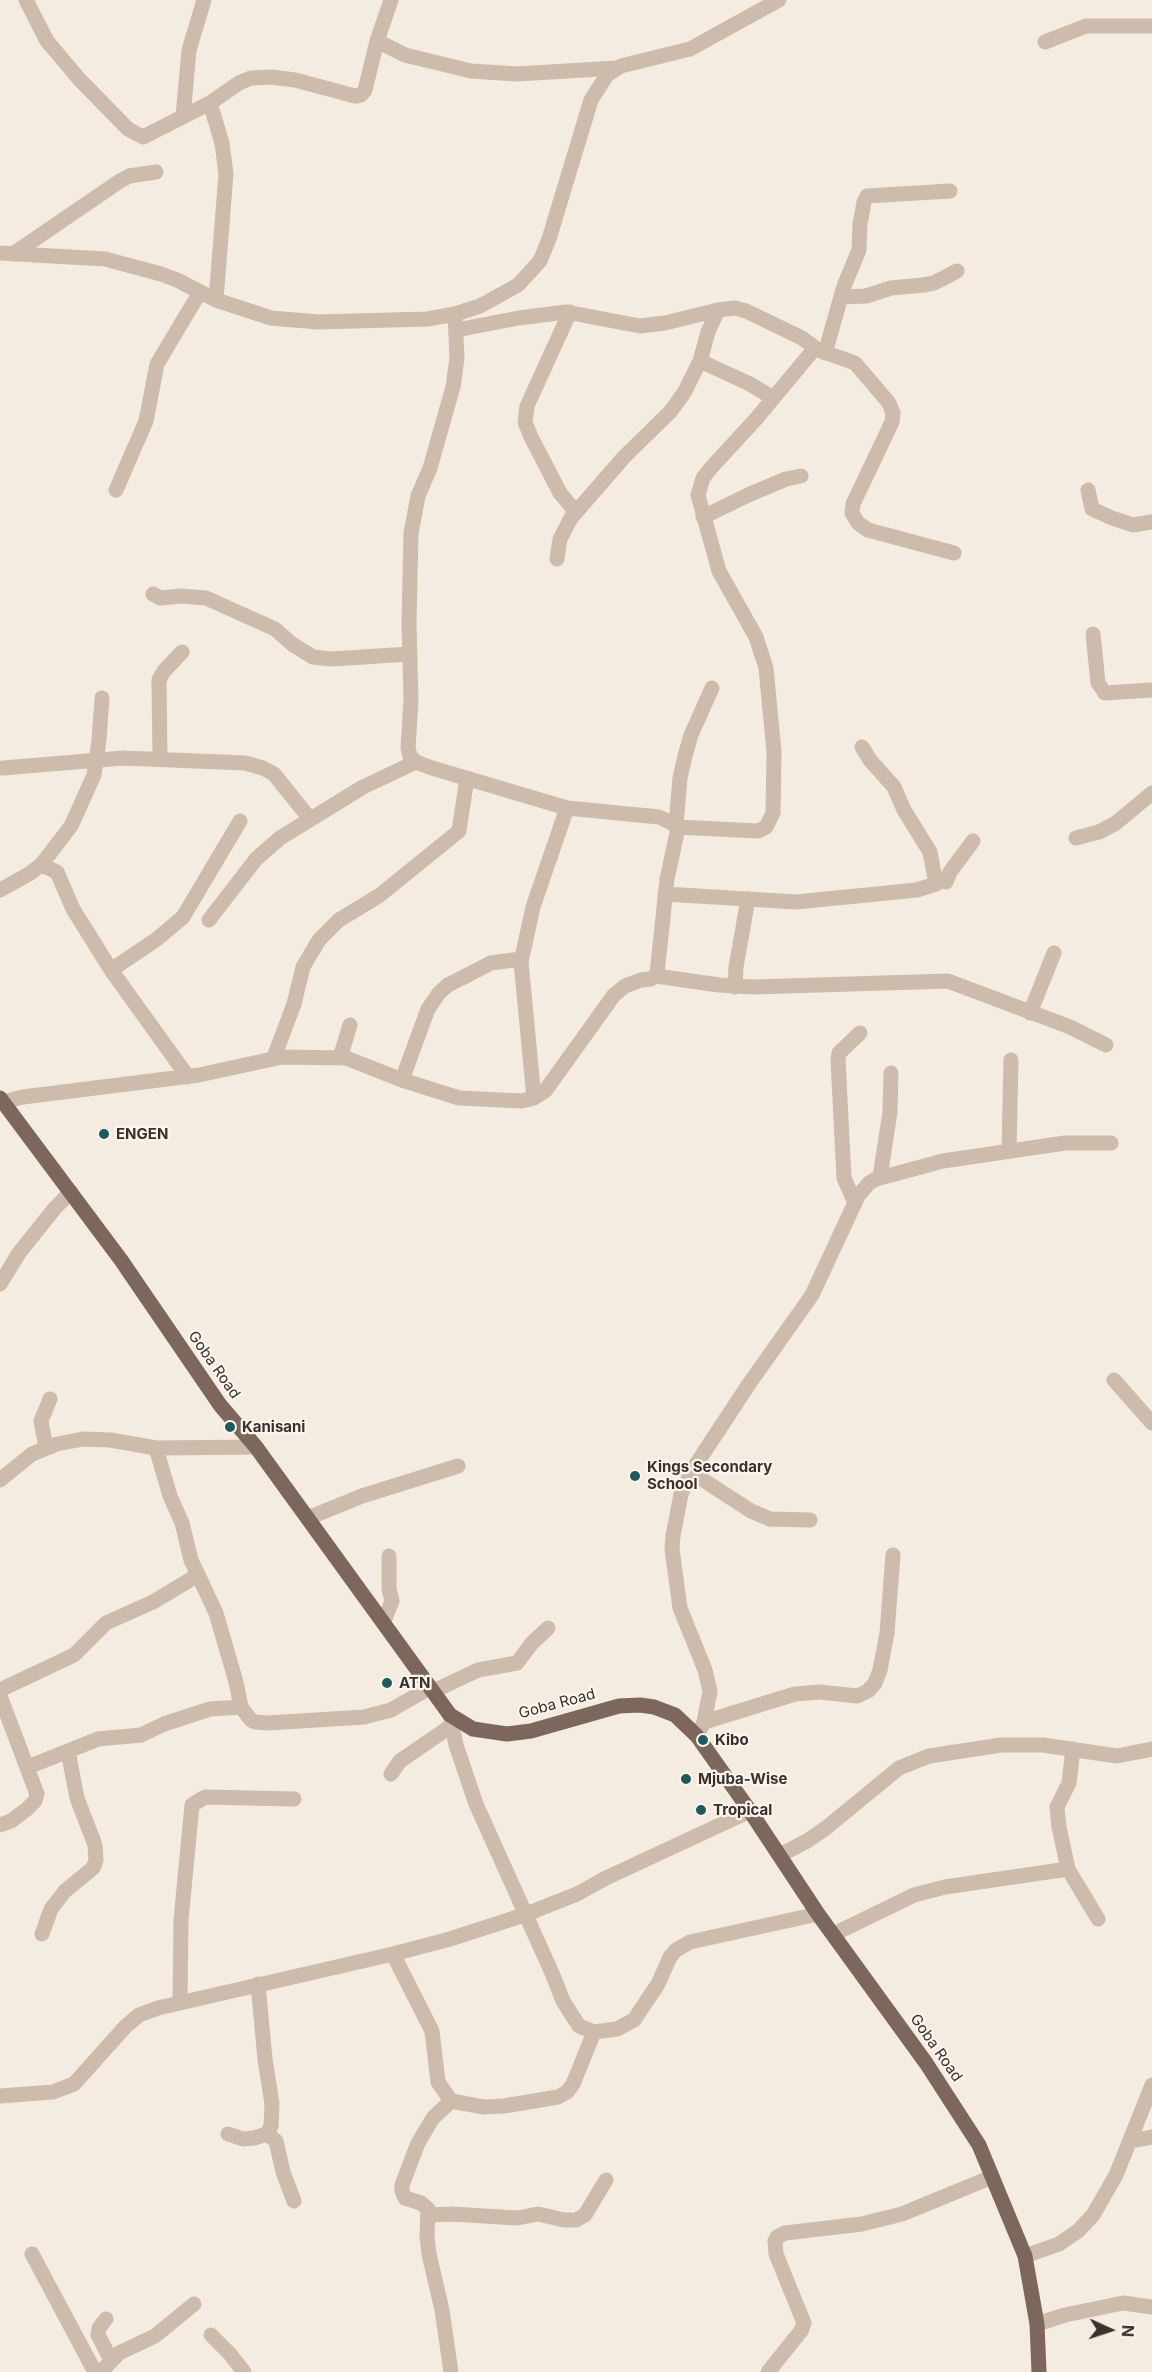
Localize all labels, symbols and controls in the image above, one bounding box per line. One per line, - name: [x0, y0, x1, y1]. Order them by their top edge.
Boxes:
- place label: ENGEN: [116, 1125, 168, 1143]
- marker: ENGEN: [97, 1127, 111, 1141]
- street label: Goba Road: [184, 1328, 244, 1402]
- place label: Kanisani: [242, 1418, 305, 1436]
- marker: Kanisani: [223, 1420, 237, 1434]
- place label: Kings Secondary School: [647, 1458, 772, 1493]
- marker: Kings Secondary School: [628, 1469, 642, 1483]
- place label: ATN: [399, 1674, 430, 1692]
- marker: ATN: [380, 1676, 394, 1690]
- street label: Goba Road: [517, 1685, 597, 1723]
- place label: Kibo: [715, 1731, 749, 1749]
- marker: Kibo: [696, 1733, 710, 1747]
- place label: Mjuba-Wise: [698, 1770, 787, 1788]
- marker: Mjuba-Wise: [679, 1772, 693, 1786]
- place label: Tropical: [713, 1801, 772, 1819]
- marker: Tropical: [694, 1803, 708, 1817]
- street label: Goba Road: [906, 2011, 966, 2085]
- north arrow: [1080, 2300, 1140, 2360]
- text: N: [1118, 2324, 1138, 2338]

